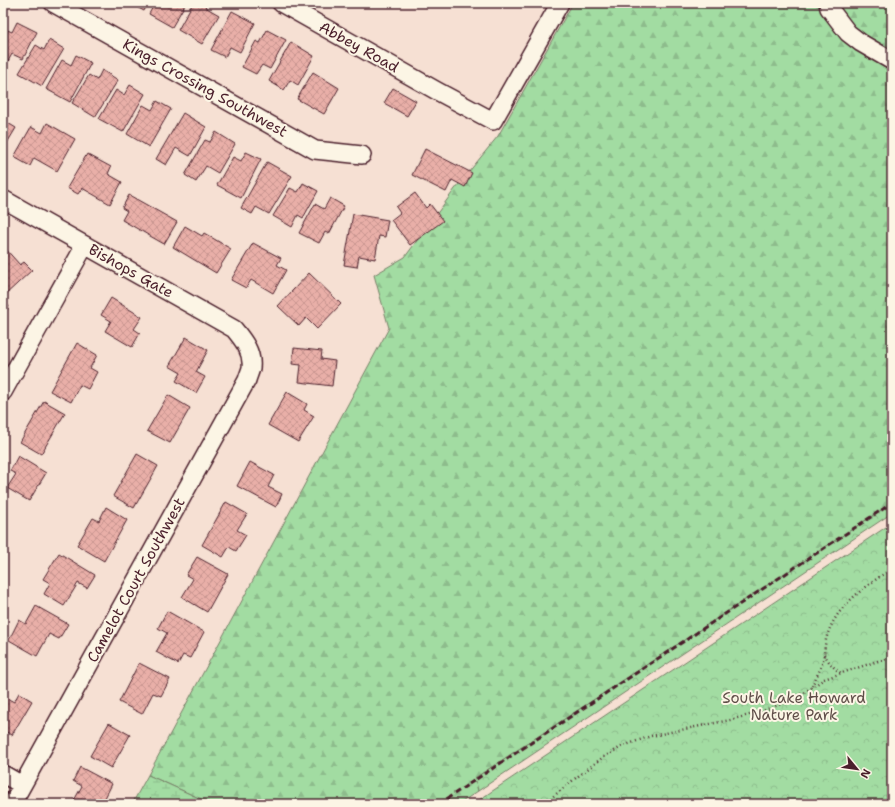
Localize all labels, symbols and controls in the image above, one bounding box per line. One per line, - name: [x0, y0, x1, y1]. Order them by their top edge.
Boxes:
- street label: Abbey Road: [316, 17, 403, 77]
- street label: Kings Crossing Southwest: [119, 34, 291, 142]
- street label: Bishops Gate: [85, 239, 177, 303]
- street label: Camelot Court Southwest: [82, 494, 190, 666]
- park label: South Lake Howard Nature Park: [722, 688, 866, 725]
- north arrow: [837, 749, 877, 789]
- text: N: [856, 766, 874, 781]

